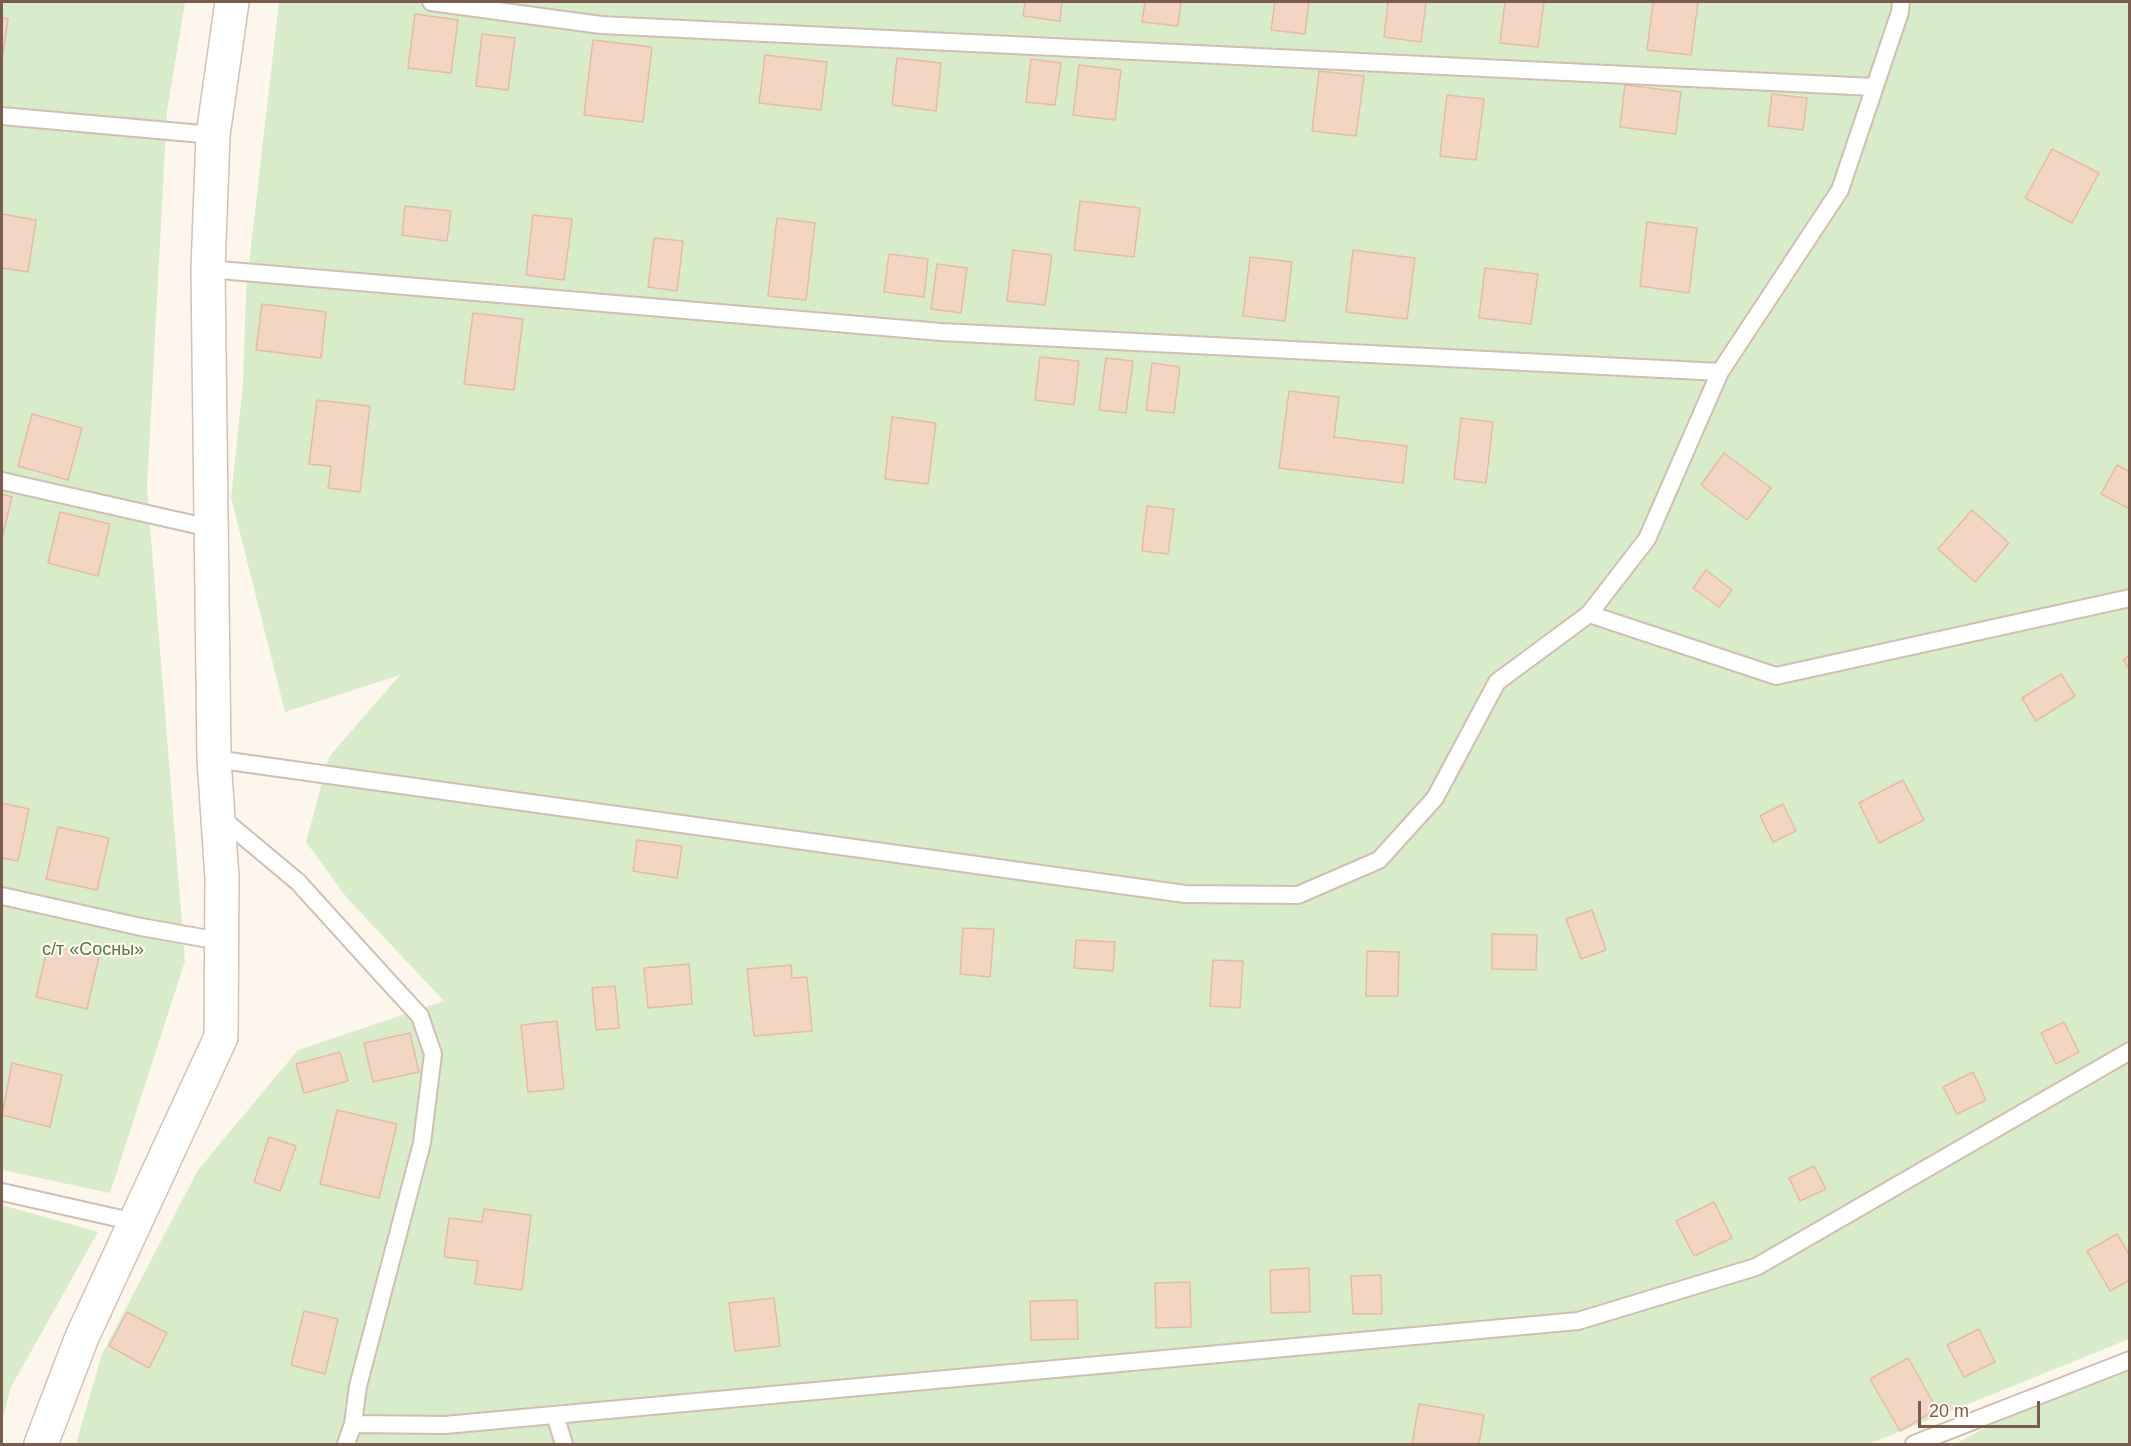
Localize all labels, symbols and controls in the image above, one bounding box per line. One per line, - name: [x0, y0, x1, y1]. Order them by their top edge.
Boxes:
- park label: с/т «Сосны»: [42, 939, 144, 961]
- scale bar: [1921, 1389, 2042, 1427]
- text: 20 m: [1929, 1401, 1969, 1421]

